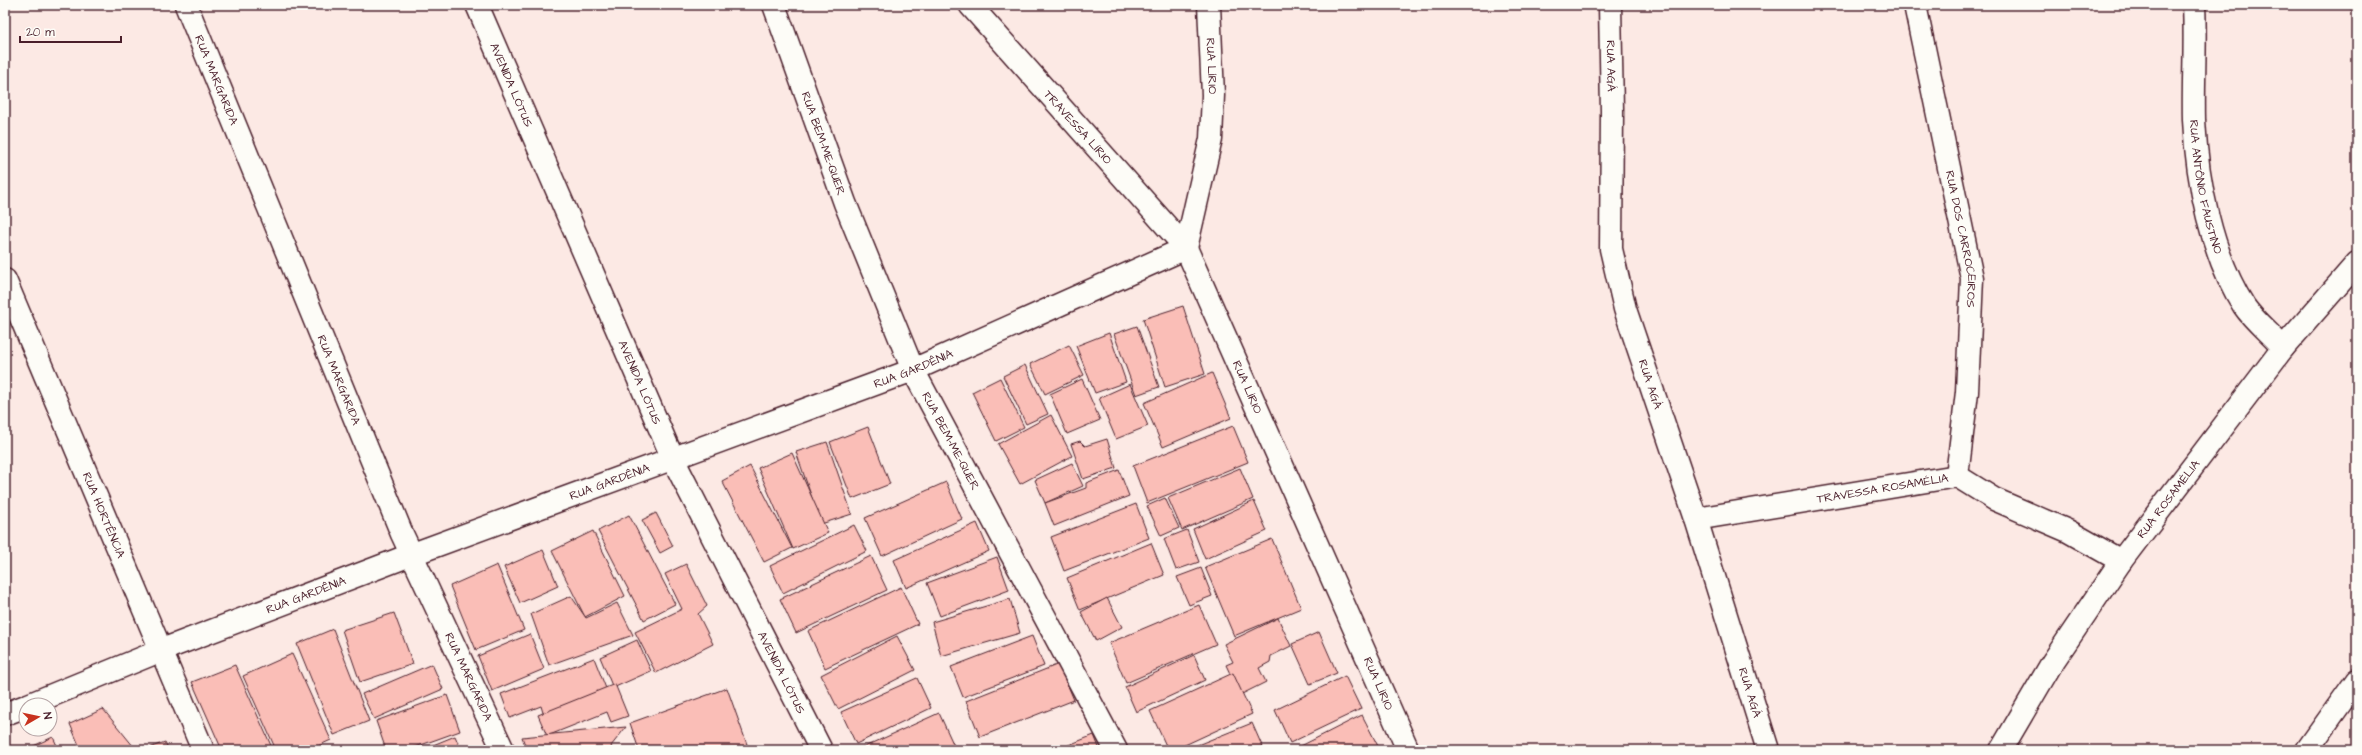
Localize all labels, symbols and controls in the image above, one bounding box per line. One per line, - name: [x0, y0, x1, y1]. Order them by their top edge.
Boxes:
- scale bar: [20, 18, 121, 44]
- text: 20 m: [26, 24, 55, 41]
- street label: RUA MARGARIDA: [190, 33, 242, 128]
- street label: RUA LÍRIO: [1201, 37, 1221, 95]
- street label: AVENIDA LÓTUS: [485, 40, 537, 130]
- street label: RUA AGÁ: [1602, 40, 1620, 92]
- street label: TRAVESSA LÍRIO: [1040, 86, 1116, 168]
- street label: RUA BEM-ME-QUER: [797, 89, 850, 198]
- street label: RUA ANTÔNIO FAUSTINO: [2185, 119, 2226, 256]
- street label: RUA DOS CARROCEIROS: [1941, 169, 1980, 308]
- street label: RUA MARGARIDA: [313, 333, 365, 428]
- street label: AVENIDA LÓTUS: [614, 338, 665, 428]
- street label: RUA GARDÊNIA: [871, 345, 956, 393]
- street label: RUA AGÁ: [1634, 357, 1666, 412]
- street label: RUA LÍRIO: [1228, 358, 1266, 416]
- street label: RUA BEM-ME-QUER: [917, 389, 984, 493]
- street label: RUA ROSAMÉLIA: [2133, 456, 2204, 542]
- street label: RUA GARDÊNIA: [567, 460, 652, 505]
- street label: RUA HORTÊNCIA: [78, 470, 129, 561]
- street label: TRAVESSA ROSAMÉLIA: [1815, 470, 1950, 508]
- street label: RUA GARDÊNIA: [264, 572, 349, 618]
- street label: AVENIDA LÓTUS: [753, 629, 809, 717]
- street label: RUA MARGARIDA: [440, 630, 496, 724]
- street label: RUA LÍRIO: [1359, 654, 1397, 713]
- street label: RUA AGÁ: [1734, 665, 1765, 720]
- north arrow: [18, 697, 58, 737]
- text: N: [39, 711, 55, 720]

